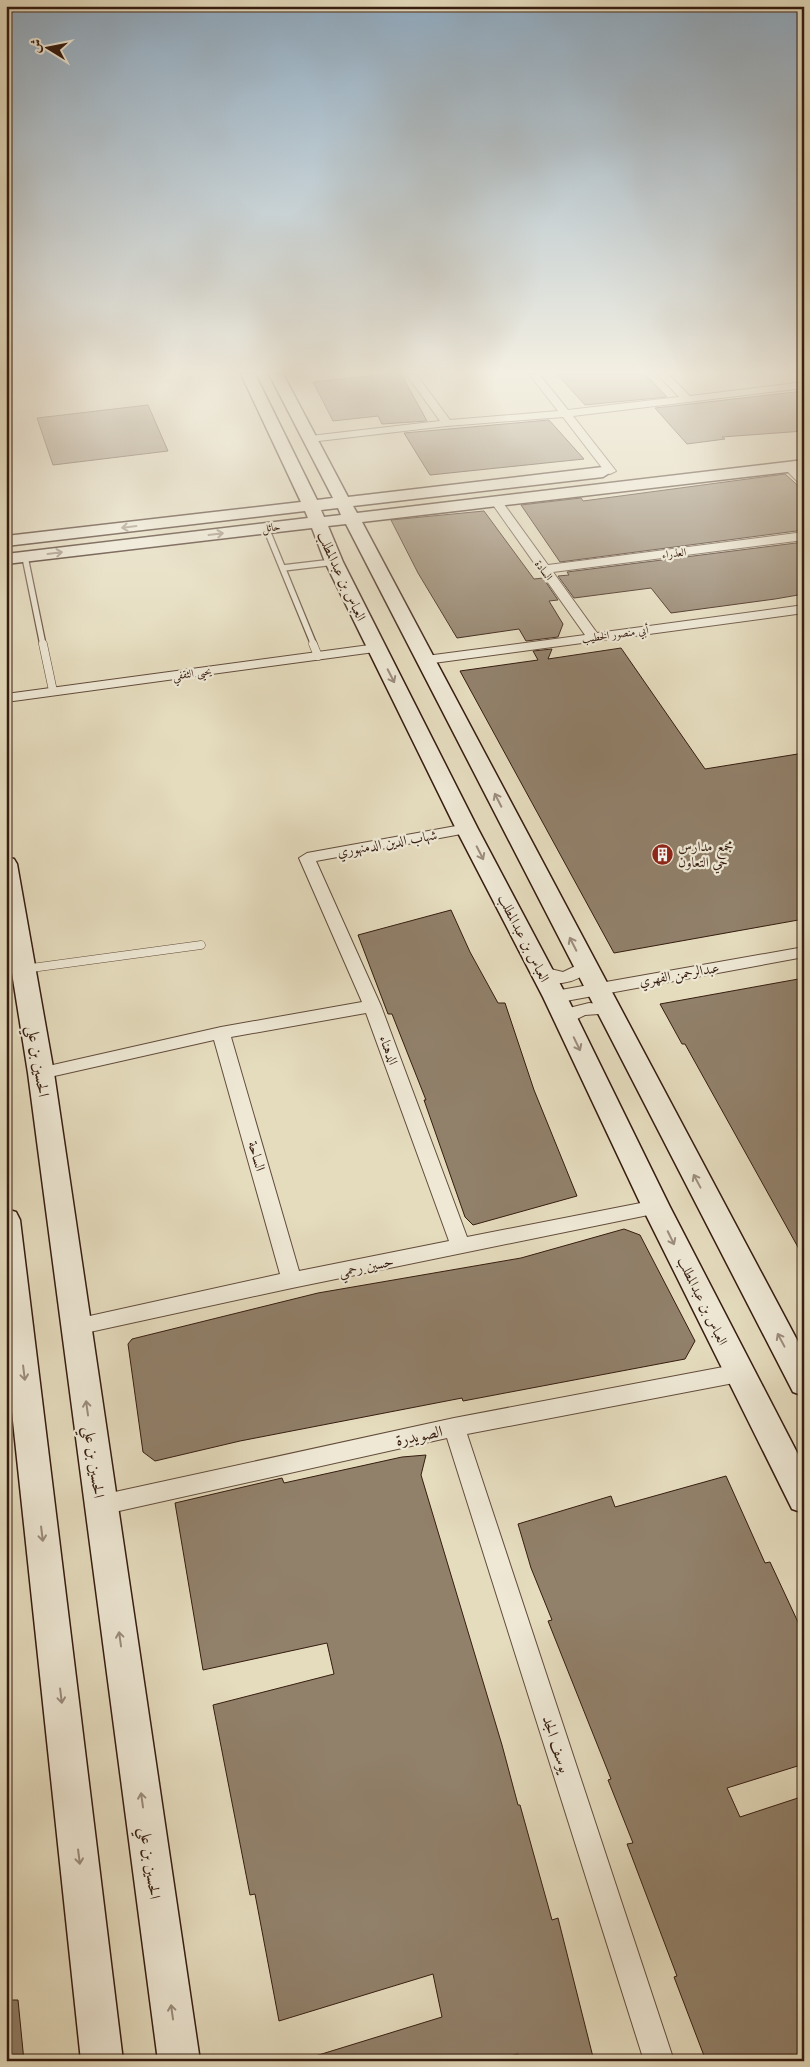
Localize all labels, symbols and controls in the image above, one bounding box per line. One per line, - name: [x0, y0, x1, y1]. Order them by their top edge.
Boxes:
- north arrow: [22, 22, 72, 72]
- text: ش: [25, 37, 45, 54]
- street label: حائل: [261, 519, 282, 537]
- one-way arrow: [122, 522, 138, 532]
- street label: العباس بن عبدالمطلب: [313, 528, 371, 624]
- one-way arrow: [208, 529, 224, 539]
- street label: العذراء: [661, 545, 687, 561]
- one-way arrow: [46, 548, 62, 558]
- street label: السادة: [532, 557, 556, 583]
- street label: أبي منصور الخطيب: [581, 621, 650, 648]
- street label: يحيى الثقفي: [172, 663, 213, 687]
- one-way arrow: [386, 669, 396, 684]
- one-way arrow: [493, 792, 503, 807]
- street label: شهاب الدين الدمنهوري: [335, 825, 439, 864]
- place label: مجمع مدارس حي التعاون: [678, 837, 733, 874]
- building icon: مجمع مدارس حي التعاون: [650, 842, 674, 866]
- one-way arrow: [476, 845, 485, 860]
- street label: العباس بن عبدالمطلب: [493, 891, 554, 986]
- one-way arrow: [568, 937, 577, 952]
- street label: عبدالرحمن الفهري: [637, 958, 721, 993]
- street label: الحسين بن علي: [18, 1024, 55, 1099]
- street label: الدهناء: [375, 1033, 403, 1067]
- one-way arrow: [573, 1037, 583, 1052]
- street label: الساحة: [244, 1139, 270, 1173]
- one-way arrow: [692, 1174, 701, 1189]
- one-way arrow: [667, 1230, 676, 1245]
- street label: حسين رحمي: [337, 1252, 396, 1284]
- street label: العباس بن عبدالمطلب: [673, 1254, 732, 1349]
- one-way arrow: [776, 1333, 786, 1348]
- one-way arrow: [19, 1365, 29, 1381]
- one-way arrow: [82, 1401, 92, 1417]
- street label: الصويدرة: [394, 1420, 444, 1451]
- street label: الحسين بن علي: [74, 1425, 110, 1500]
- one-way arrow: [37, 1526, 47, 1542]
- one-way arrow: [114, 1631, 124, 1647]
- one-way arrow: [56, 1687, 66, 1703]
- street label: يوسف الجد: [537, 1713, 576, 1776]
- one-way arrow: [137, 1792, 147, 1808]
- street label: الحسين بن علي: [130, 1826, 166, 1901]
- one-way arrow: [74, 1849, 84, 1865]
- one-way arrow: [167, 2005, 177, 2021]

